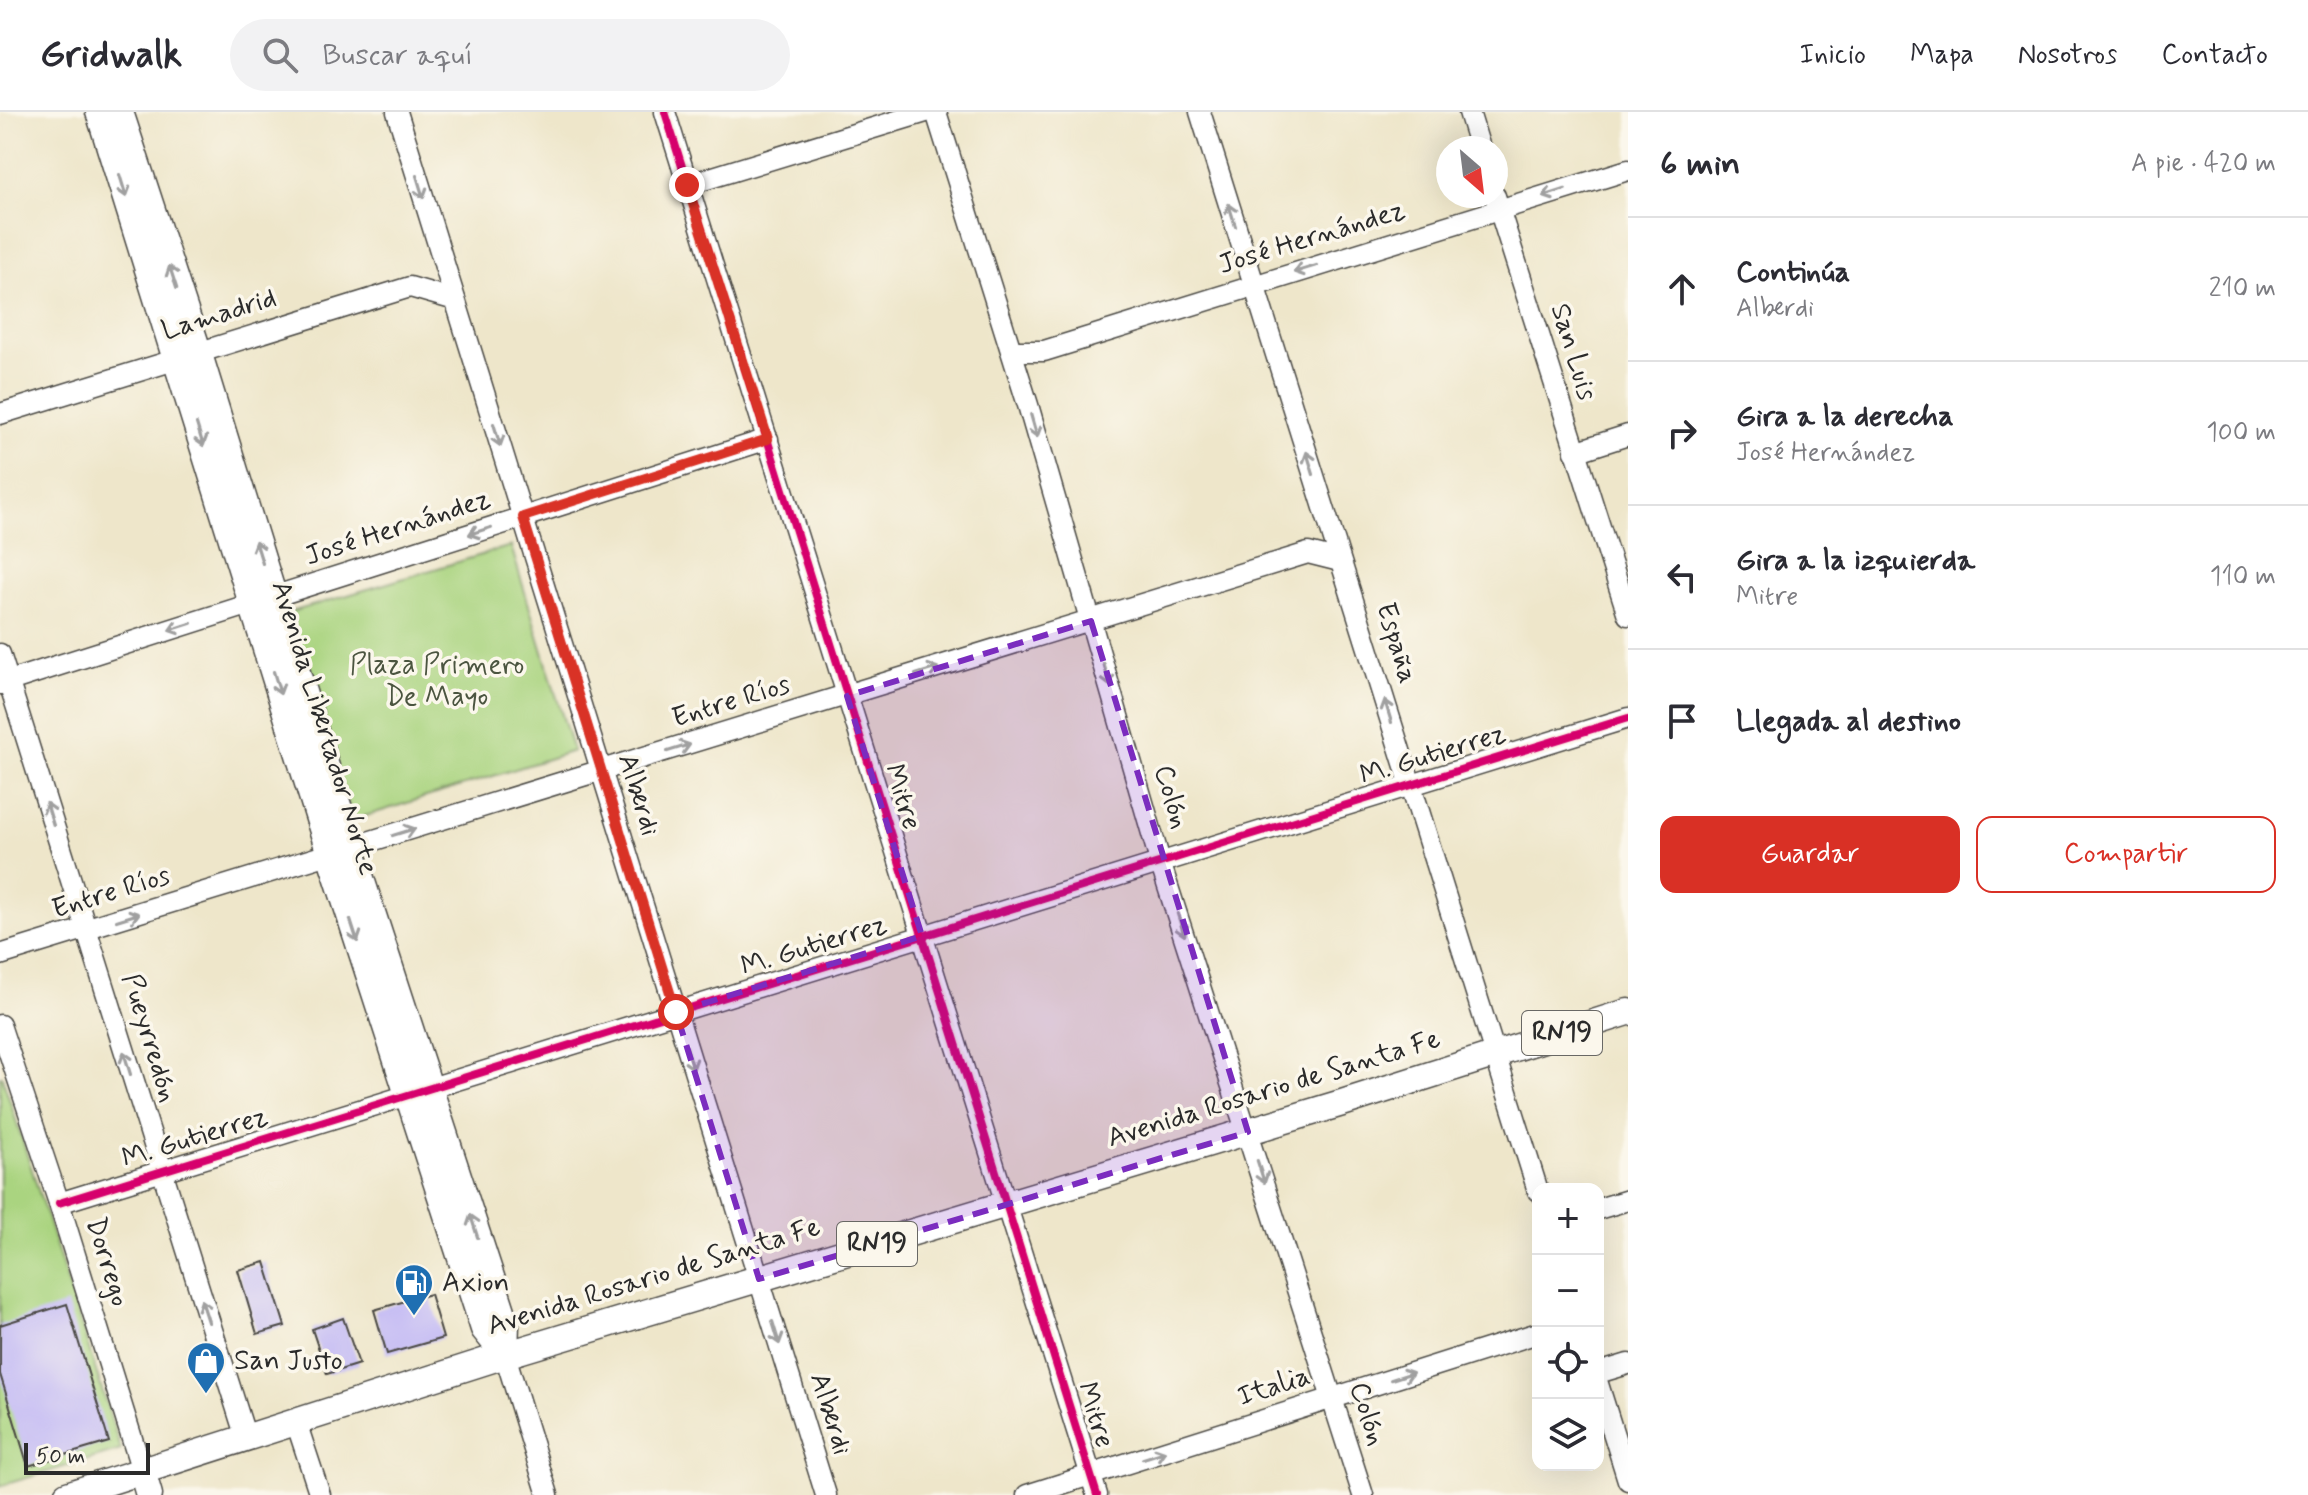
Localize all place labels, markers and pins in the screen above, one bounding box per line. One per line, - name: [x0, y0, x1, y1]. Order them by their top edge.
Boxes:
- fuel station icon: Axion: [393, 1262, 435, 1317]
- place label: Axion: [442, 1265, 509, 1302]
- shop icon: San Justo: [185, 1340, 227, 1395]
- place label: San Justo: [234, 1343, 343, 1380]

